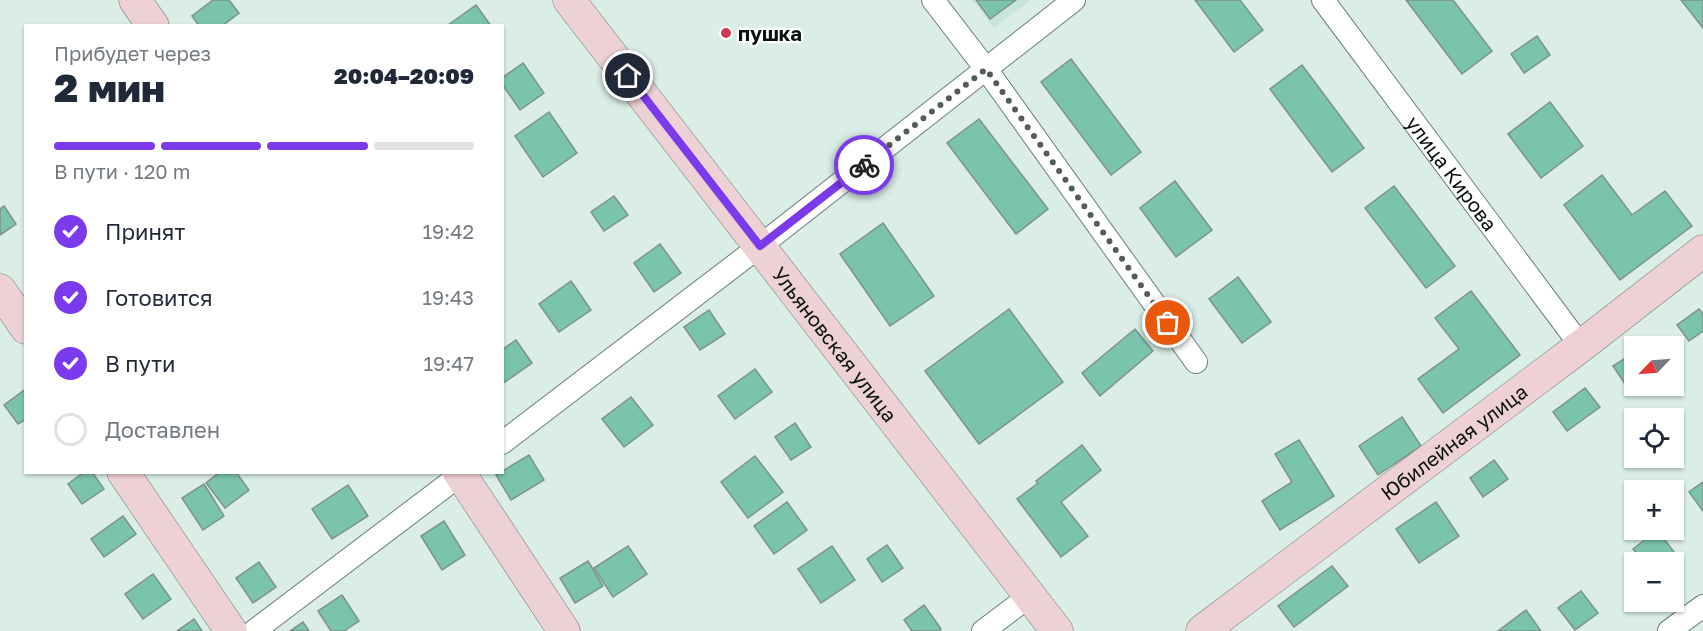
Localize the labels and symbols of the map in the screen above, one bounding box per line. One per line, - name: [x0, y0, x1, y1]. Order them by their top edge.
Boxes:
- place label: пушка: [738, 21, 802, 45]
- marker: пушка: [719, 26, 733, 40]
- pin: [602, 50, 653, 101]
- street label: улица Кирова: [1402, 111, 1503, 235]
- courier: [834, 135, 894, 195]
- street label: Ульяновская улица: [768, 262, 903, 426]
- pin: [1142, 297, 1193, 348]
- north arrow: [1624, 336, 1684, 396]
- street label: Юбилейная улица: [1376, 379, 1532, 505]

